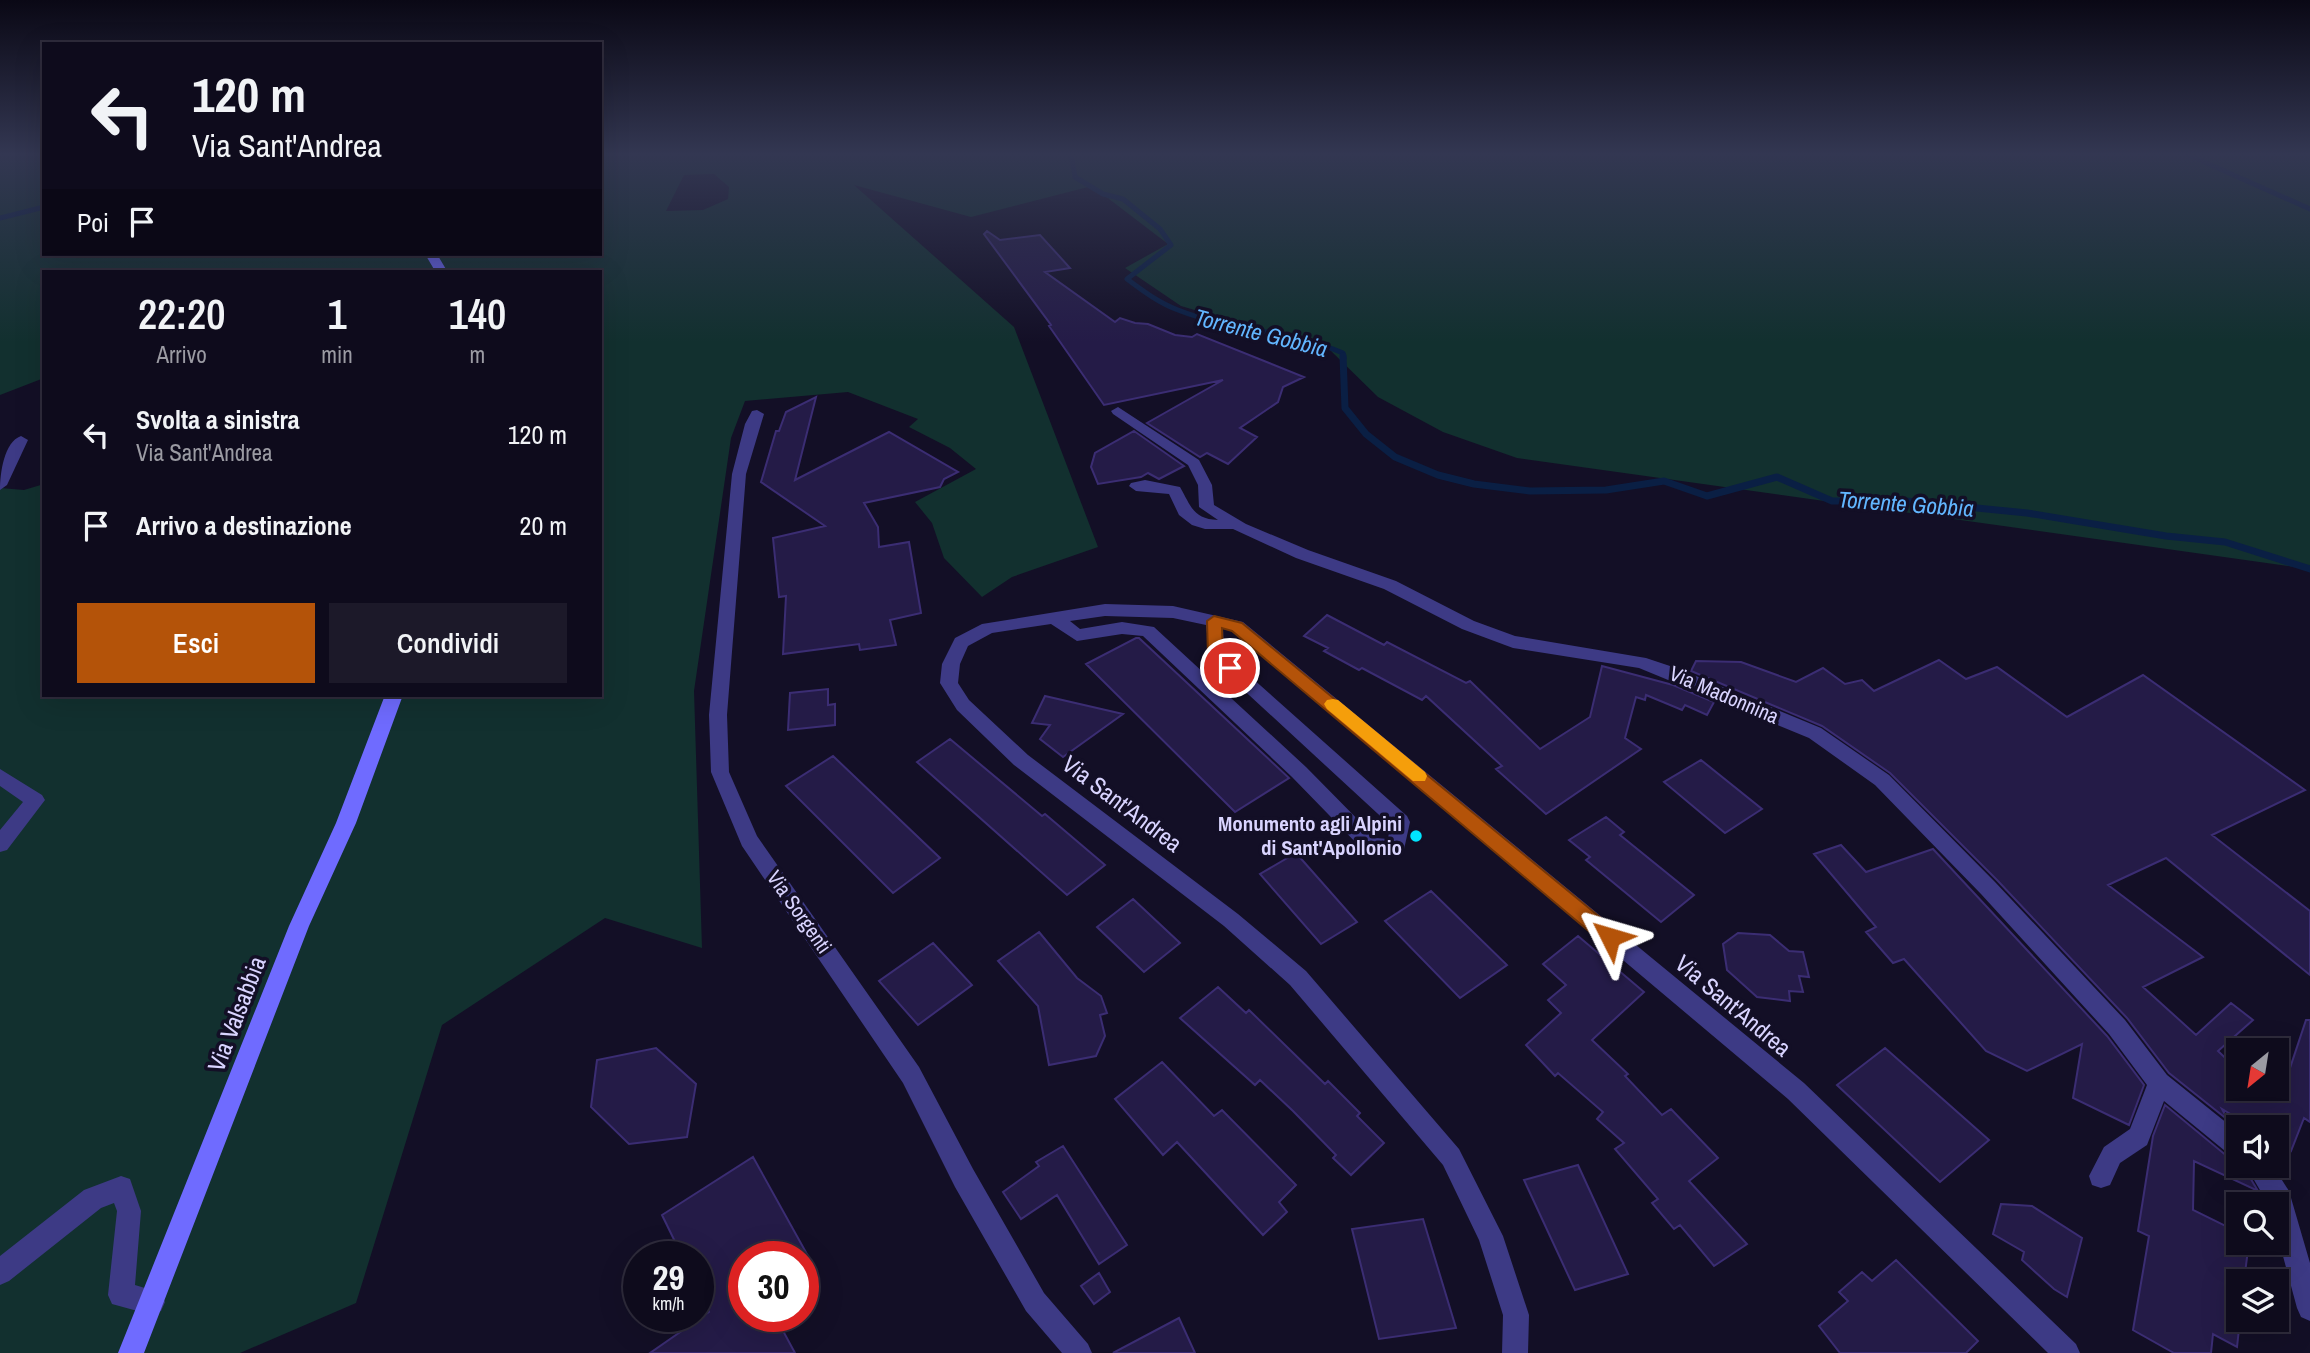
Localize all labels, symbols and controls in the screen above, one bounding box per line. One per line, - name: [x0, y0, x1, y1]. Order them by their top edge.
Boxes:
- text: 120 m: [192, 61, 306, 127]
- icon: left: [77, 70, 168, 161]
- text: Via Sant'Andrea: [192, 124, 382, 167]
- icon: arrive: [123, 203, 161, 241]
- text: Poi: [77, 205, 109, 240]
- text: 22:20: [138, 286, 225, 342]
- text: 1: [327, 286, 347, 342]
- text: 140: [449, 286, 506, 342]
- water label: Torrente Gobbia: [1191, 301, 1331, 364]
- text: Arrivo: [156, 339, 207, 370]
- text: min: [321, 339, 353, 370]
- text: m: [470, 339, 485, 370]
- text: Svolta a sinistra: [136, 402, 300, 437]
- icon: left: [77, 416, 115, 454]
- text: 120 m: [508, 417, 567, 452]
- text: Via Sant'Andrea: [136, 437, 272, 468]
- water label: Torrente Gobbia: [1837, 483, 1975, 524]
- icon: arrive: [77, 507, 115, 545]
- text: Arrivo a destinazione: [136, 508, 352, 543]
- text: 20 m: [520, 508, 567, 543]
- button: Esci: [77, 603, 315, 683]
- button: Condividi: [329, 603, 567, 683]
- pin: [1200, 638, 1260, 698]
- icon: arrive: [1211, 649, 1249, 687]
- street label: Via Madonnina: [1665, 658, 1784, 731]
- street label: Via Sant'Andrea: [1056, 748, 1189, 859]
- place label: Monumento agli Alpini di Sant'Apollonio: [1218, 809, 1402, 862]
- marker: Monumento agli Alpini di Sant'Apollonio: [1408, 828, 1424, 844]
- street label: Via Sorgenti: [760, 864, 839, 959]
- position arrow: [1573, 900, 1647, 974]
- street label: Via Sant'Andrea: [1669, 947, 1799, 1063]
- street label: Via Valsabbia: [199, 951, 273, 1076]
- north arrow: [2226, 1038, 2289, 1101]
- map controls: [2226, 1038, 2289, 1332]
- button: sound: [2226, 1115, 2289, 1178]
- button: search: [2226, 1192, 2289, 1255]
- speed limit sign: 30: [728, 1241, 819, 1332]
- text: 29: [653, 1254, 684, 1301]
- button: layers: [2226, 1269, 2289, 1332]
- text: km/h: [653, 1291, 685, 1316]

